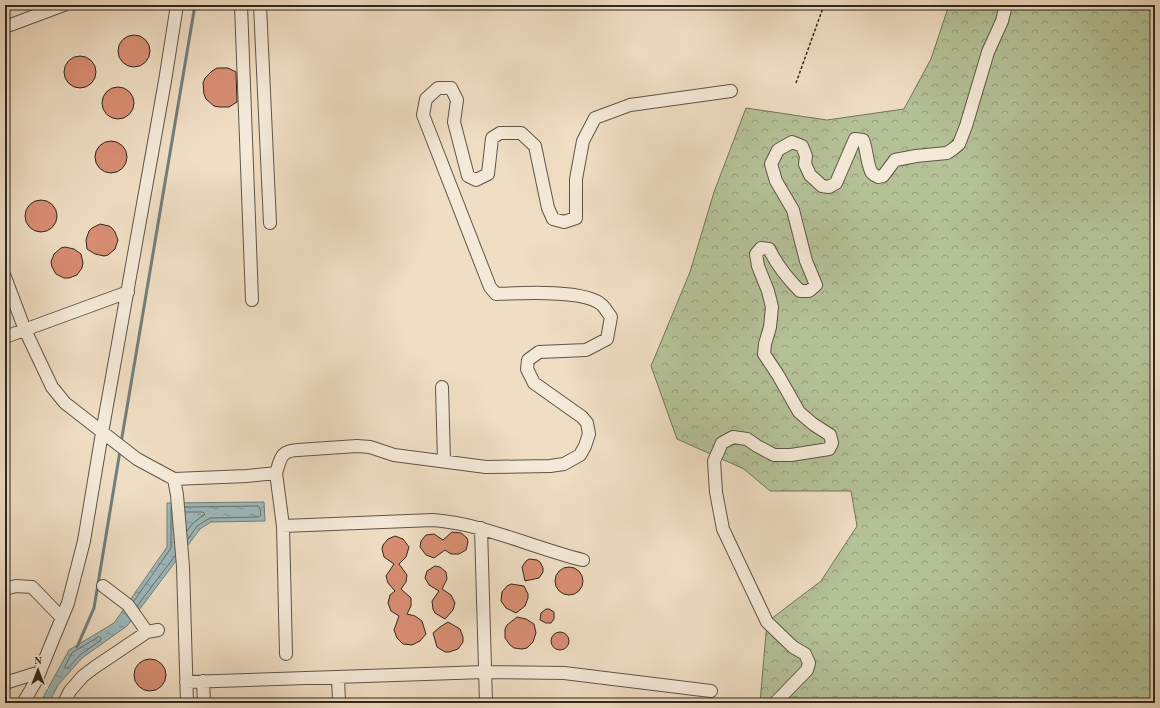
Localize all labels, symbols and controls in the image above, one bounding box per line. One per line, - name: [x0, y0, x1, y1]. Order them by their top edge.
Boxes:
- north arrow: [18, 650, 58, 690]
- text: N: [34, 656, 43, 667]

